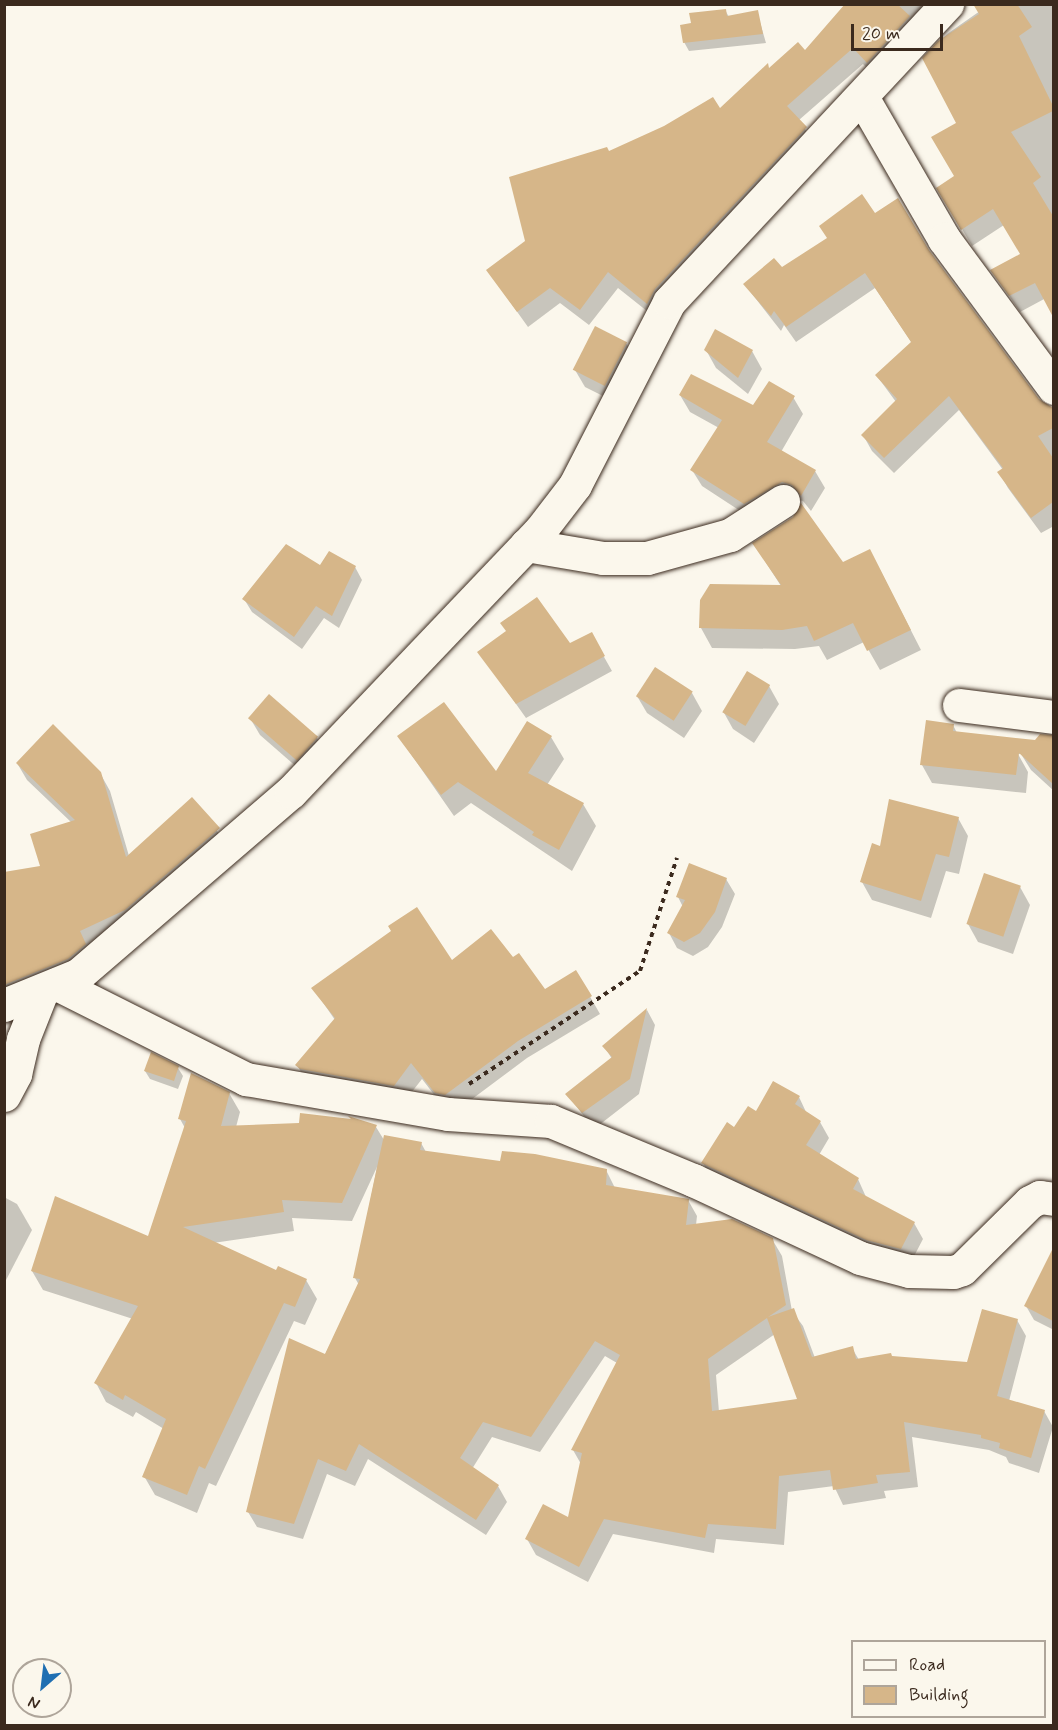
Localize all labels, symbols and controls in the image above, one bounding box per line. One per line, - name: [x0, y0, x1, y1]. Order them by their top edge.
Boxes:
- scale bar: [854, 12, 946, 50]
- text: 20 m: [862, 22, 900, 46]
- legend: [851, 1640, 1046, 1718]
- text: Road: [909, 1653, 945, 1677]
- north arrow: [12, 1658, 72, 1718]
- text: Building: [909, 1683, 969, 1707]
- text: N: [25, 1691, 44, 1714]

